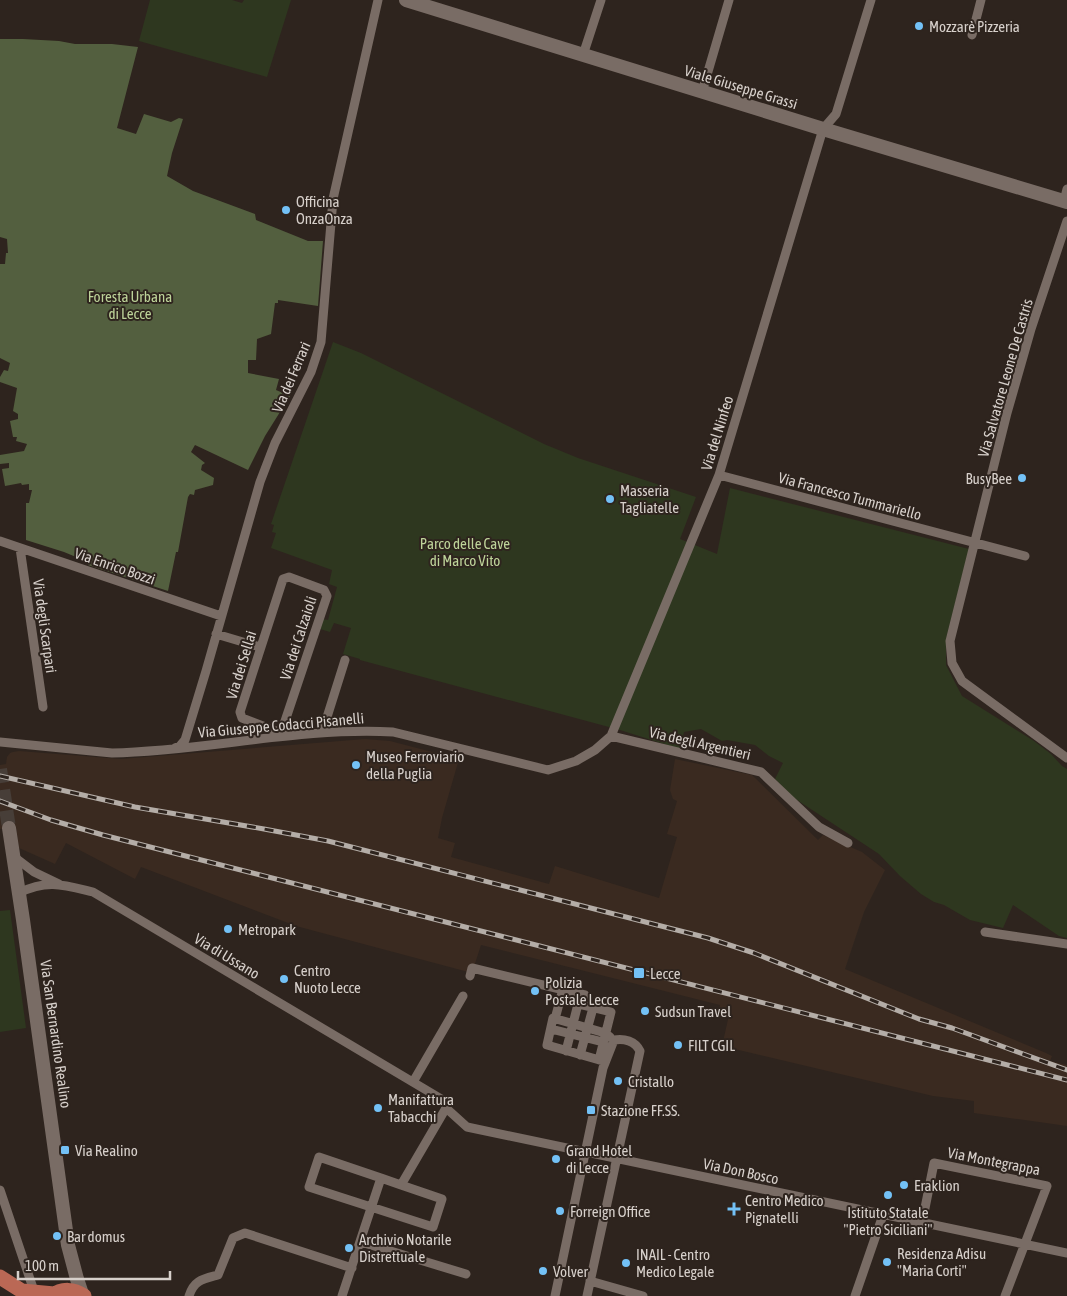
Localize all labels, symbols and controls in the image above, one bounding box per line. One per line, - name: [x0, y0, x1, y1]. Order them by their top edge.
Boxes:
- place label: Mozzarè Pizzeria: [929, 18, 1020, 35]
- marker: Mozzarè Pizzeria: [913, 20, 925, 32]
- street label: Viale Giuseppe Grassi: [682, 62, 800, 112]
- place label: Officina OnzaOnza: [296, 193, 353, 227]
- marker: Officina OnzaOnza: [280, 204, 292, 216]
- park label: Foresta Urbana di Lecce: [88, 288, 172, 322]
- street label: Via Salvatore Leone De Castris: [974, 297, 1036, 459]
- street label: Via dei Ferrari: [268, 339, 314, 415]
- street label: Via del Ninfeo: [698, 394, 736, 472]
- street label: Via Francesco Tummariello: [777, 469, 923, 523]
- place label: BusyBee: [966, 470, 1012, 487]
- marker: BusyBee: [1016, 472, 1028, 484]
- place label: Masseria Tagliatelle: [620, 482, 679, 516]
- marker: Masseria Tagliatelle: [604, 493, 616, 505]
- park label: Parco delle Cave di Marco Vito: [420, 535, 510, 569]
- street label: Via Enrico Bozzi: [72, 544, 158, 588]
- street label: Via degli Scarpari: [30, 578, 60, 674]
- street label: Via dei Calzaioli: [276, 594, 320, 682]
- street label: Via dei Sellai: [223, 629, 259, 701]
- street label: Via Giuseppe Codacci Pisanelli: [197, 709, 365, 741]
- street label: Via degli Argentieri: [648, 723, 752, 763]
- place label: Museo Ferroviario della Puglia: [366, 748, 464, 782]
- marker: Museo Ferroviario della Puglia: [350, 759, 362, 771]
- place label: Metropark: [238, 921, 296, 938]
- marker: Metropark: [222, 923, 234, 935]
- street label: Via di Ussano: [191, 930, 263, 982]
- street label: Via San Bernardino Realino: [37, 959, 75, 1109]
- place label: Centro Nuoto Lecce: [294, 962, 361, 996]
- place label: Lecce: [650, 965, 681, 982]
- marker: Lecce: [632, 966, 646, 980]
- marker: Centro Nuoto Lecce: [278, 973, 290, 985]
- place label: Polizia Postale Lecce: [545, 974, 619, 1008]
- marker: Polizia Postale Lecce: [529, 985, 541, 997]
- place label: Sudsun Travel: [655, 1003, 731, 1020]
- marker: Sudsun Travel: [639, 1005, 651, 1017]
- place label: FILT CGIL: [688, 1037, 735, 1054]
- marker: FILT CGIL: [672, 1039, 684, 1051]
- place label: Cristallo: [628, 1073, 674, 1090]
- marker: Cristallo: [612, 1075, 624, 1087]
- place label: Manifattura Tabacchi: [388, 1091, 454, 1125]
- marker: Manifattura Tabacchi: [372, 1102, 384, 1114]
- place label: Stazione FF.SS.: [601, 1102, 680, 1119]
- marker: Stazione FF.SS.: [585, 1104, 597, 1116]
- place label: Via Realino: [75, 1142, 138, 1159]
- place label: Grand Hotel di Lecce: [566, 1142, 632, 1176]
- marker: Via Realino: [59, 1144, 71, 1156]
- street label: Via Montegrappa: [946, 1144, 1042, 1178]
- marker: Grand Hotel di Lecce: [550, 1153, 562, 1165]
- street label: Via Don Bosco: [702, 1155, 780, 1187]
- place label: Eraklion: [914, 1177, 960, 1194]
- marker: Eraklion: [898, 1179, 910, 1191]
- marker: Istituto Statale "Pietro Siciliani": [882, 1189, 894, 1201]
- place label: Centro Medico Pignatelli: [745, 1192, 824, 1226]
- marker: Centro Medico Pignatelli: [727, 1202, 741, 1216]
- place label: Forreign Office: [570, 1203, 651, 1220]
- place label: Istituto Statale "Pietro Siciliani": [844, 1204, 933, 1238]
- marker: Forreign Office: [554, 1205, 566, 1217]
- place label: Bar domus: [67, 1228, 125, 1245]
- marker: Bar domus: [51, 1230, 63, 1242]
- place label: Archivio Notarile Distrettuale: [359, 1231, 452, 1265]
- marker: Archivio Notarile Distrettuale: [343, 1242, 355, 1254]
- place label: Residenza Adisu "Maria Corti": [897, 1245, 986, 1279]
- place label: INAIL - Centro Medico Legale: [636, 1246, 715, 1280]
- scale bar: [18, 1248, 170, 1280]
- marker: Residenza Adisu "Maria Corti": [881, 1256, 893, 1268]
- text: 100 m: [25, 1257, 59, 1274]
- marker: INAIL - Centro Medico Legale: [620, 1257, 632, 1269]
- place label: Volver: [553, 1263, 589, 1280]
- marker: Volver: [537, 1265, 549, 1277]

